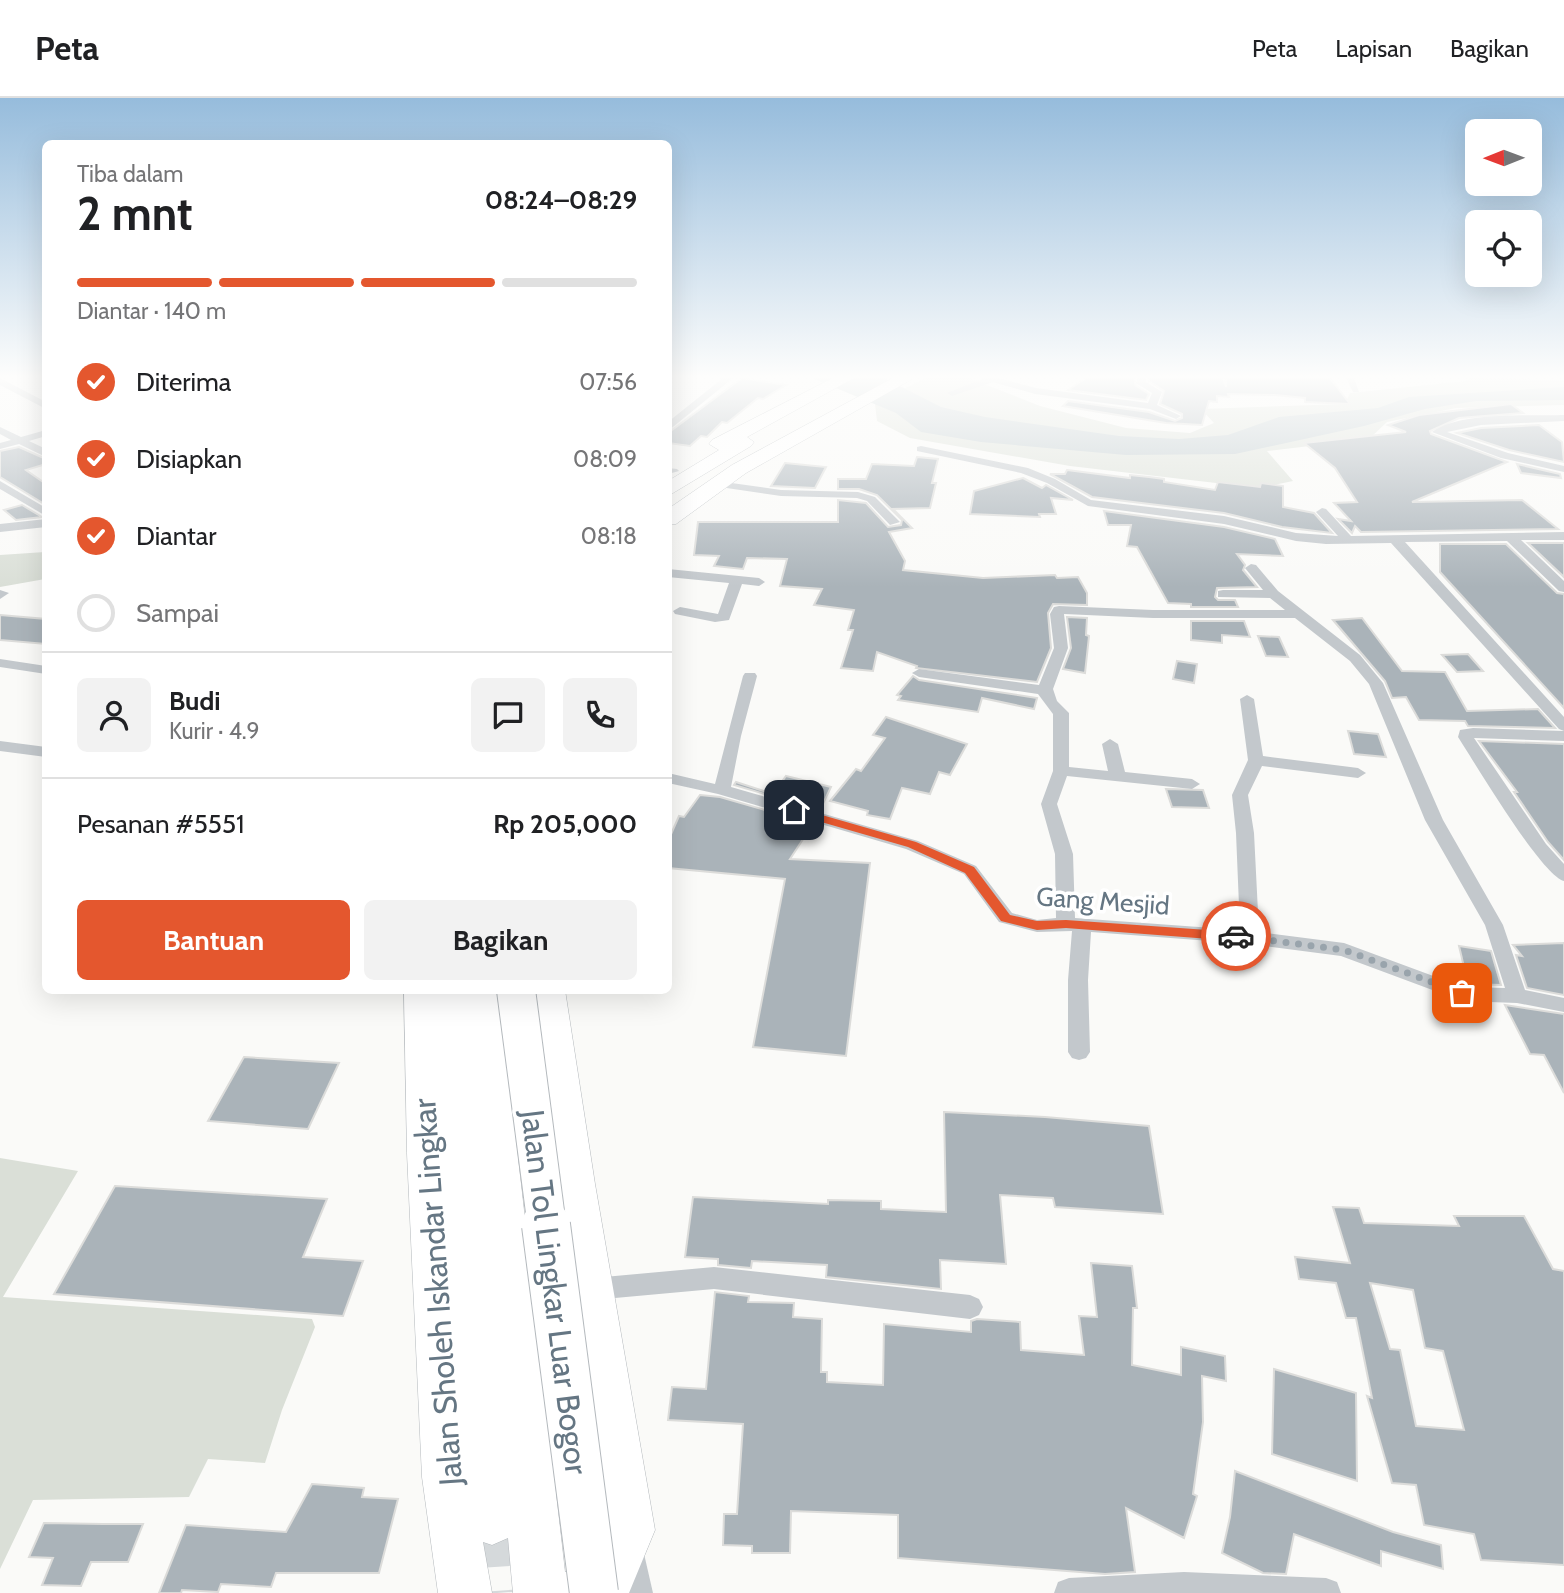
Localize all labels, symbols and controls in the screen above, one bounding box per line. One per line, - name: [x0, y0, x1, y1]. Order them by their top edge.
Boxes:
- text: Peta: [35, 28, 99, 68]
- text: Peta: [1252, 34, 1297, 63]
- text: Lapisan: [1335, 34, 1412, 63]
- text: Bagikan: [1450, 34, 1529, 63]
- north arrow: [1465, 119, 1542, 196]
- map controls: [1465, 119, 1542, 287]
- text: Tiba dalam: [77, 160, 183, 188]
- text: 08:24–08:29: [485, 184, 637, 216]
- text: 2 mnt: [77, 186, 193, 242]
- button: locate: [1465, 210, 1542, 287]
- text: Diantar · 140 m: [77, 297, 226, 325]
- icon: check: [77, 363, 115, 401]
- text: Diterima: [136, 366, 231, 398]
- text: 07:56: [579, 368, 637, 396]
- icon: check: [77, 440, 115, 478]
- text: Disiapkan: [136, 443, 242, 475]
- text: 08:09: [573, 445, 637, 473]
- icon: check: [77, 517, 115, 555]
- text: Diantar: [136, 520, 217, 552]
- text: 08:18: [581, 522, 637, 550]
- text: Sampai: [136, 597, 219, 629]
- button: person: [77, 678, 151, 752]
- button: chat: [471, 678, 545, 752]
- button: phone: [563, 678, 637, 752]
- text: Budi: [169, 685, 221, 717]
- text: Kurir · 4.9: [169, 717, 260, 745]
- pin: [764, 780, 824, 840]
- icon: home: [775, 791, 813, 829]
- text: Pesanan #5551: [77, 808, 244, 840]
- text: Rp 205,000: [493, 808, 637, 840]
- street label: Gang Mesjid: [1035, 880, 1171, 922]
- button: Bantuan: [77, 900, 350, 980]
- button: Bagikan: [364, 900, 637, 980]
- courier: [1201, 901, 1271, 971]
- icon: car: [1217, 917, 1255, 955]
- pin: [1432, 963, 1492, 1023]
- icon: bag: [1443, 974, 1481, 1012]
- street label: Jalan Sholeh Iskandar Lingkar: [404, 1096, 470, 1488]
- street label: Jalan Tol Lingkar Luar Bogor: [513, 1106, 597, 1477]

